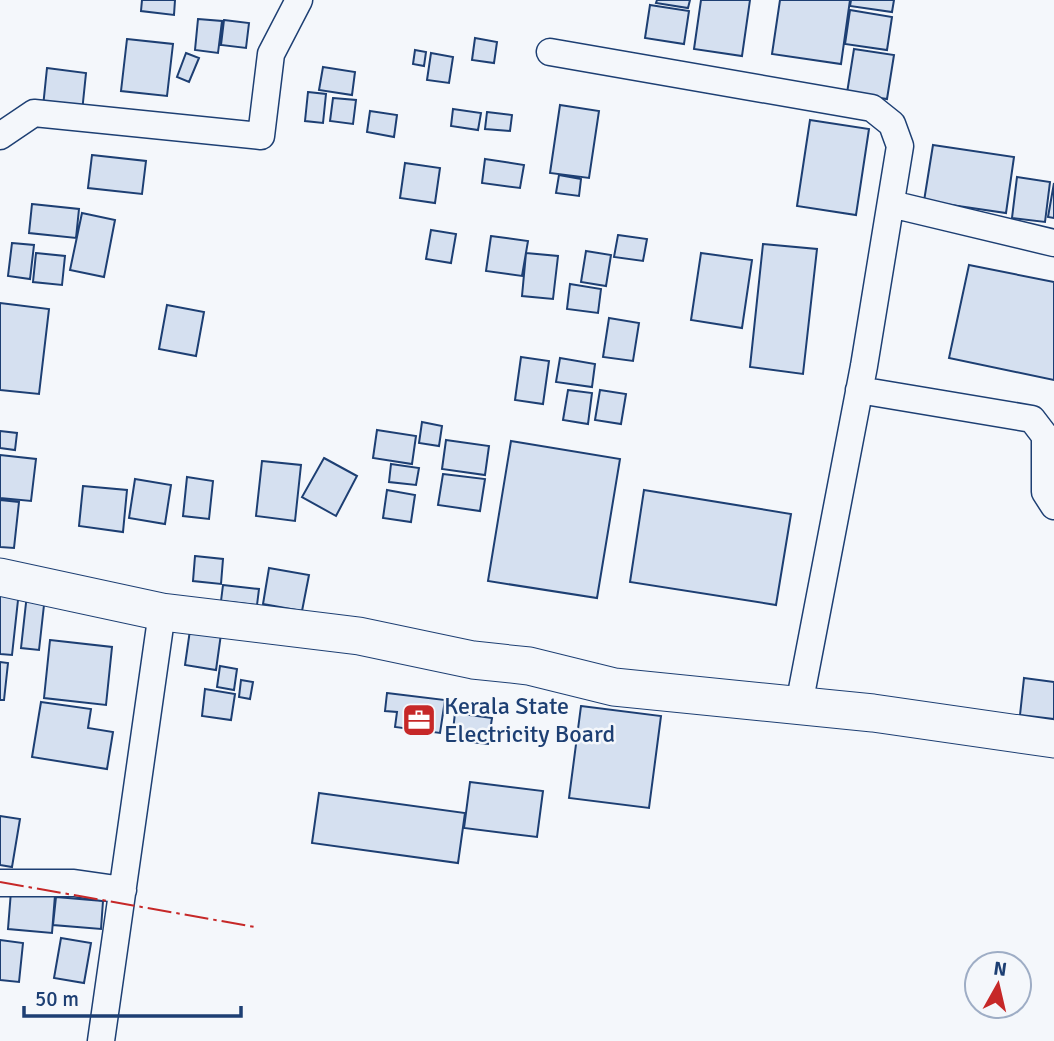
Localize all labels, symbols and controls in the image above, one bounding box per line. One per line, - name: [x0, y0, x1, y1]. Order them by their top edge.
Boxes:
- place label: Kerala State Electricity Board: [444, 691, 615, 749]
- office icon: Kerala State Electricity Board: [400, 701, 438, 739]
- north arrow: [963, 950, 1033, 1020]
- text: N: [992, 956, 1008, 982]
- scale bar: [24, 974, 242, 1018]
- text: 50 m: [35, 986, 79, 1012]

